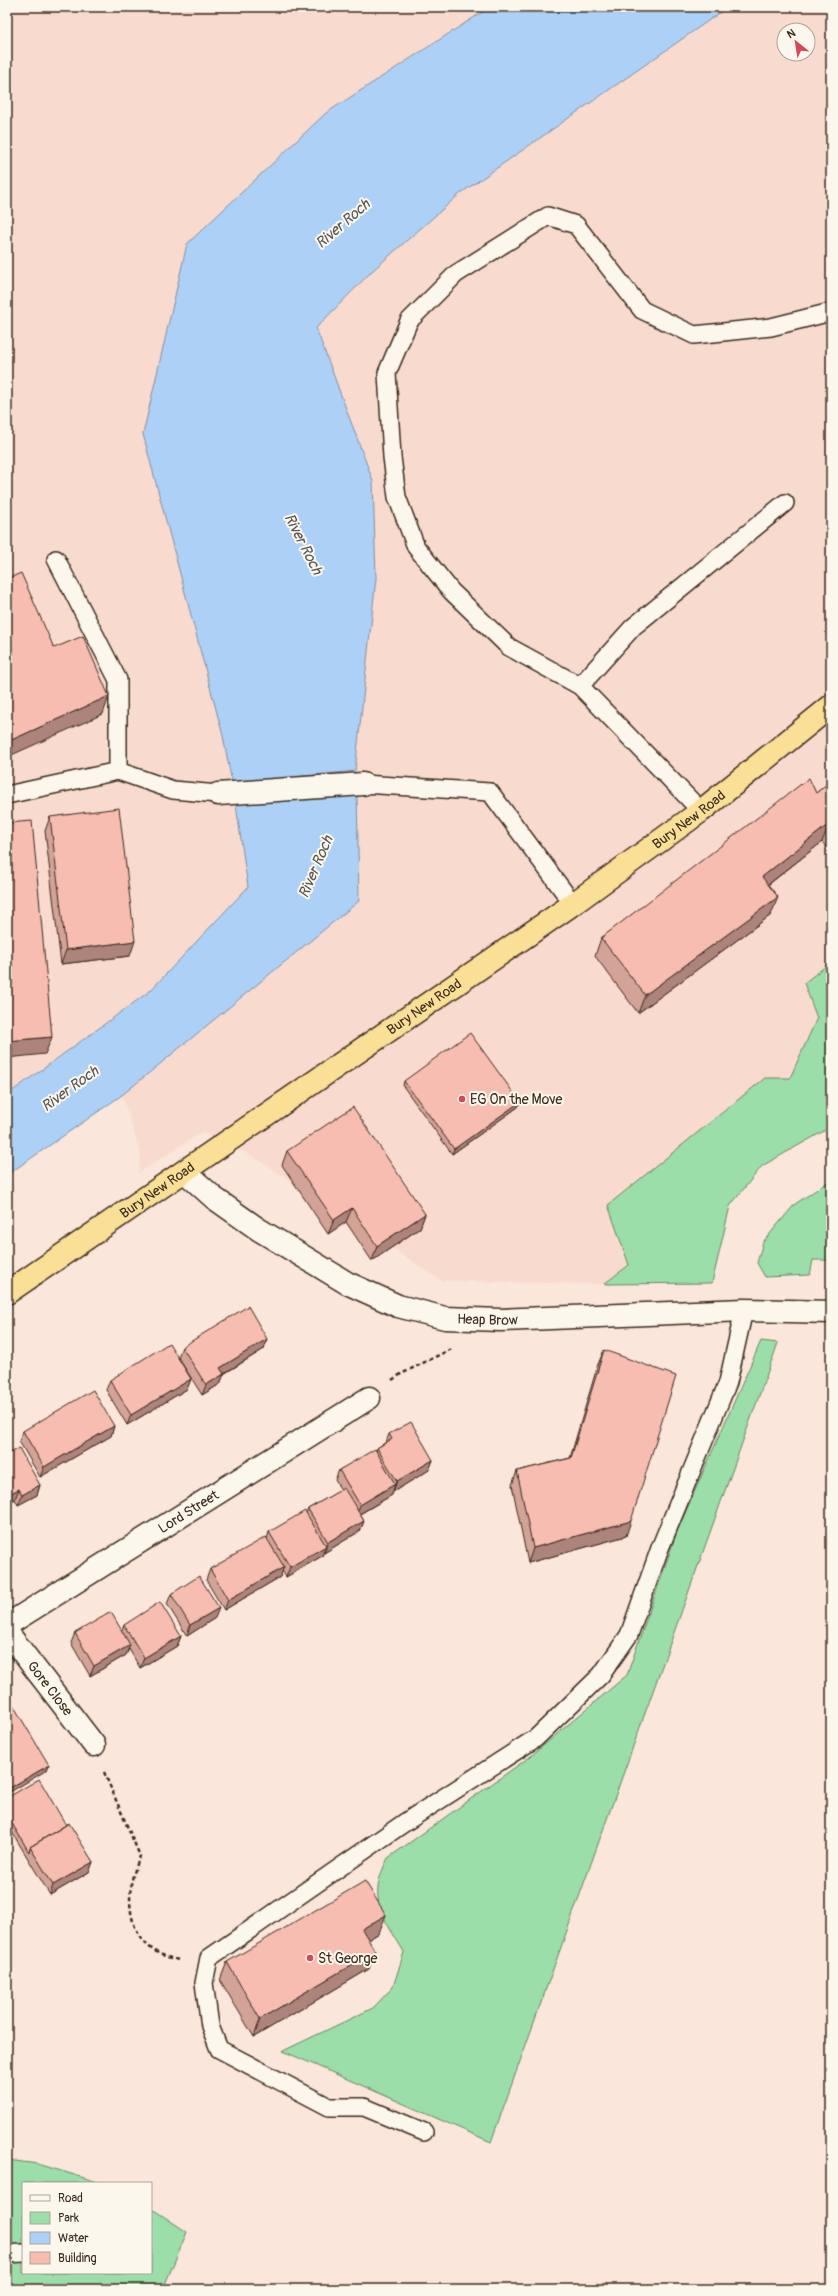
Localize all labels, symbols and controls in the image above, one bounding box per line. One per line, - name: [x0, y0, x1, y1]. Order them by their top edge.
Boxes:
- north arrow: [776, 22, 816, 62]
- text: N: [785, 26, 798, 41]
- water label: River Roch: [312, 195, 375, 253]
- water label: River Roch: [280, 510, 327, 579]
- street label: Bury New Road: [649, 786, 729, 852]
- water label: River Roch: [294, 832, 338, 901]
- street label: Bury New Road: [383, 975, 465, 1038]
- water label: River Roch: [38, 1061, 103, 1116]
- place label: EG On the Move: [470, 1091, 562, 1108]
- marker: EG On the Move: [457, 1094, 467, 1104]
- street label: Bury New Road: [116, 1158, 198, 1222]
- street label: Heap Brow: [457, 1310, 519, 1329]
- street label: Lord Street: [155, 1486, 222, 1537]
- street label: Gore Close: [24, 1658, 77, 1719]
- place label: St George: [318, 1950, 378, 1967]
- marker: St George: [305, 1953, 315, 1963]
- legend: [22, 2182, 152, 2274]
- text: Road: [58, 2191, 83, 2206]
- text: Park: [58, 2211, 79, 2226]
- text: Water: [58, 2231, 89, 2246]
- text: Building: [58, 2251, 97, 2266]

